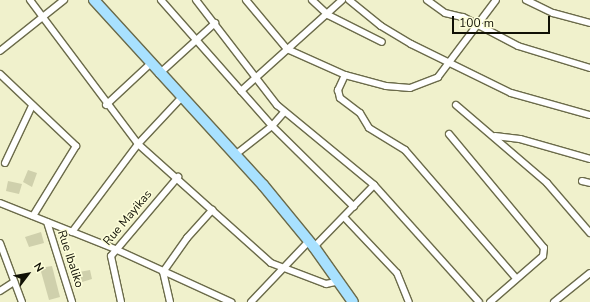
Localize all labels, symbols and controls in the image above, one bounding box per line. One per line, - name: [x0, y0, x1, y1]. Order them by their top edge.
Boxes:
- scale bar: [454, 8, 552, 34]
- text: 100 m: [459, 15, 494, 31]
- street label: Rue Mayikas: [101, 187, 155, 249]
- street label: Rue Ibaliko: [54, 228, 86, 290]
- north arrow: [8, 254, 48, 294]
- text: N: [30, 260, 47, 275]

